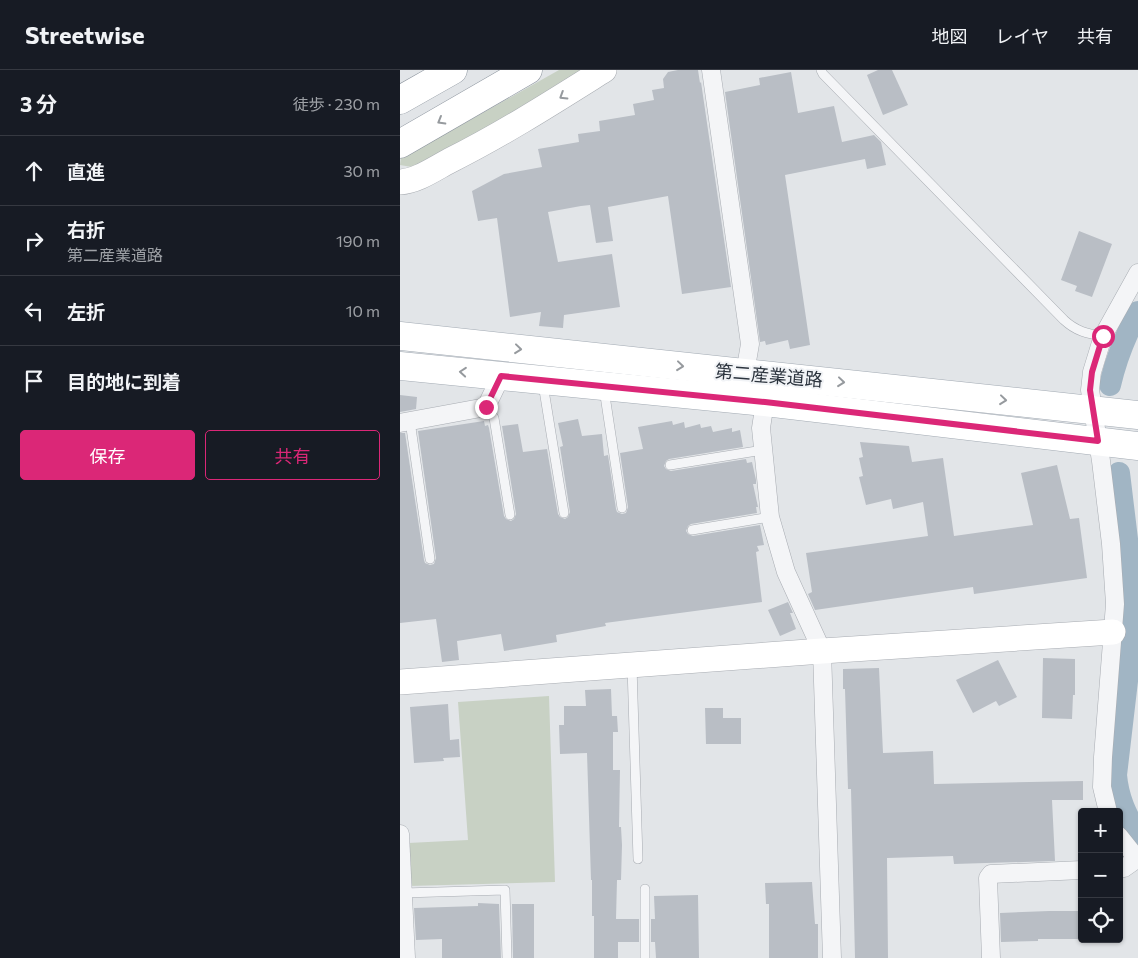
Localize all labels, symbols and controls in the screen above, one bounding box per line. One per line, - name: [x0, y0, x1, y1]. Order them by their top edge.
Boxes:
- text: Streetwise: [25, 20, 145, 49]
- text: 地図: [932, 25, 968, 47]
- text: レイヤ: [996, 25, 1049, 47]
- text: 共有: [1077, 25, 1113, 47]
- one-way arrow: [559, 89, 568, 99]
- text: 3 分: [20, 91, 57, 116]
- text: 徒歩 · 230 m: [293, 94, 380, 113]
- one-way arrow: [437, 114, 446, 124]
- icon: ahead: [20, 157, 48, 185]
- text: 直進: [67, 160, 105, 183]
- text: 30 m: [343, 161, 380, 180]
- text: 右折: [67, 218, 105, 241]
- icon: right: [20, 227, 48, 255]
- text: 190 m: [336, 231, 380, 250]
- text: 第二産業道路: [67, 245, 163, 264]
- icon: left: [20, 297, 48, 325]
- text: 左折: [67, 300, 105, 323]
- text: 10 m: [346, 301, 380, 320]
- route start: [1092, 325, 1115, 348]
- one-way arrow: [514, 343, 522, 354]
- street label: 第二産業道路: [714, 359, 824, 391]
- one-way arrow: [676, 360, 684, 371]
- icon: arrive: [20, 367, 48, 395]
- one-way arrow: [459, 367, 467, 378]
- text: 目的地に到着: [67, 370, 181, 393]
- one-way arrow: [838, 376, 846, 387]
- one-way arrow: [999, 394, 1007, 405]
- route end: [475, 396, 498, 419]
- button: 保存: [20, 430, 195, 480]
- button: 共有: [205, 430, 380, 480]
- map controls: [1078, 808, 1123, 943]
- button: +: [1078, 808, 1123, 853]
- button: −: [1078, 853, 1123, 898]
- button: locate: [1078, 898, 1123, 943]

